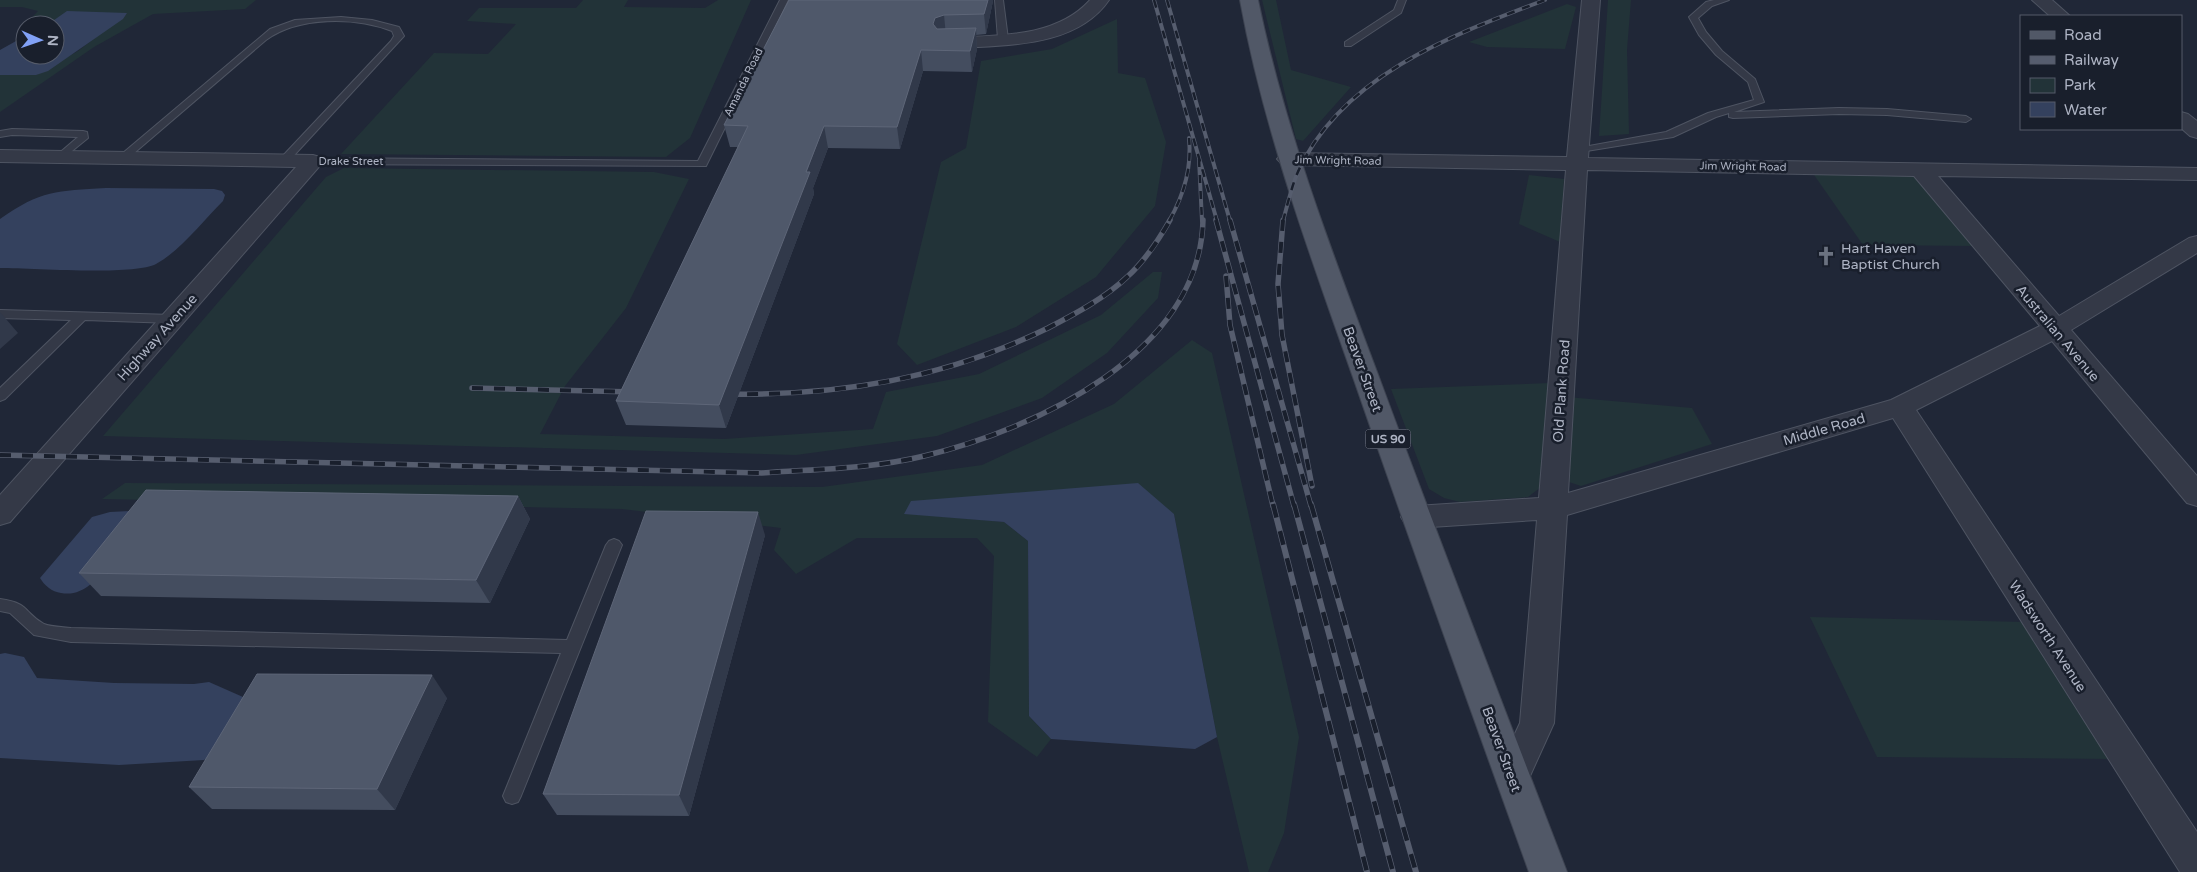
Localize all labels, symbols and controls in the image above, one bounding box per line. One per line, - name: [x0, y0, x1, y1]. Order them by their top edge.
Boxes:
- north arrow: [15, 15, 65, 65]
- legend: [2020, 15, 2182, 130]
- text: Road: [2064, 26, 2102, 44]
- text: N: [44, 35, 61, 46]
- street label: Amanda Road: [721, 46, 766, 119]
- text: Railway: [2064, 51, 2119, 69]
- text: Park: [2064, 76, 2096, 94]
- text: Water: [2064, 101, 2107, 119]
- street label: Jim Wright Road: [1294, 153, 1382, 168]
- street label: Drake Street: [319, 155, 383, 168]
- street label: Jim Wright Road: [1699, 159, 1787, 174]
- place label: Hart Haven Baptist Church: [1841, 240, 1940, 273]
- church icon: Hart Haven Baptist Church: [1815, 245, 1837, 267]
- street label: Australian Avenue: [2012, 281, 2103, 385]
- street label: Highway Avenue: [114, 290, 201, 384]
- street label: Beaver Street: [1339, 324, 1386, 415]
- street label: Old Plank Road: [1549, 339, 1574, 443]
- street label: Middle Road: [1781, 410, 1867, 449]
- road number: US 90: [1366, 429, 1410, 448]
- street label: Wadsworth Avenue: [2005, 577, 2090, 695]
- street label: Beaver Street: [1478, 704, 1525, 795]

